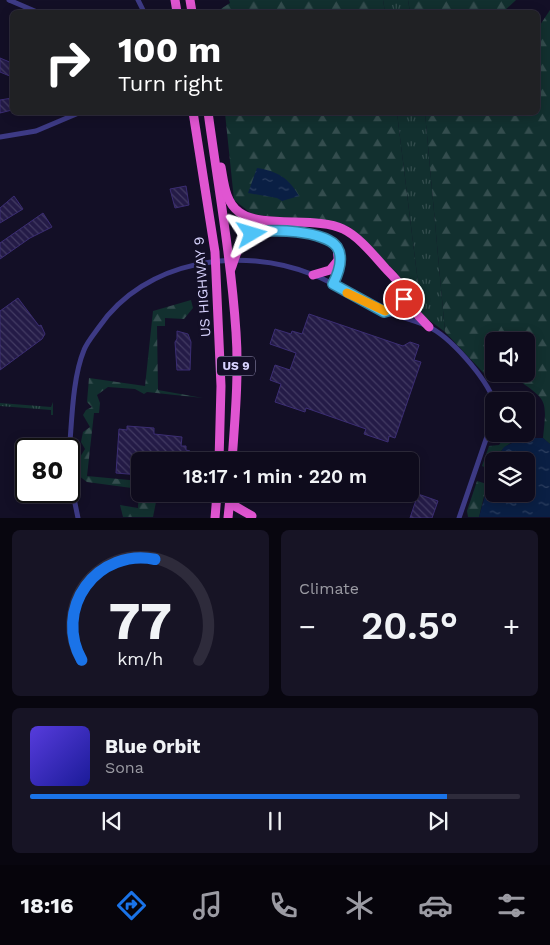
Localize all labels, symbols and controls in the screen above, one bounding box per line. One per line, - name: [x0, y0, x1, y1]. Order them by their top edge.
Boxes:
- text: 100 m: [118, 29, 221, 71]
- icon: right: [35, 30, 100, 95]
- text: Turn right: [118, 71, 223, 96]
- position arrow: [225, 207, 277, 259]
- street label: US HIGHWAY 9: [191, 236, 213, 338]
- pin: [383, 278, 425, 320]
- icon: arrive: [390, 285, 418, 313]
- map controls: [485, 332, 535, 502]
- button: sound: [485, 332, 535, 382]
- road number: US 9: [217, 356, 255, 376]
- button: search: [485, 392, 535, 442]
- speed limit sign: 80: [15, 438, 80, 503]
- button: layers: [485, 452, 535, 502]
- text: 18:17 · 1 min · 220 m: [183, 465, 367, 488]
- text: Climate: [299, 579, 359, 598]
- text: 77: [109, 591, 172, 652]
- text: 20.5°: [361, 604, 458, 648]
- text: −: [299, 610, 316, 643]
- text: +: [503, 610, 520, 643]
- text: km/h: [117, 648, 164, 669]
- text: Blue Orbit: [105, 735, 200, 758]
- text: Sona: [105, 758, 144, 777]
- icon: previous: [98, 807, 126, 835]
- icon: pause: [261, 807, 289, 835]
- icon: next: [424, 807, 452, 835]
- icon: directions: [114, 888, 149, 923]
- icon: music: [190, 888, 225, 923]
- icon: phone: [266, 888, 301, 923]
- icon: climate: [342, 888, 377, 923]
- icon: car: [418, 888, 453, 923]
- icon: filters: [494, 888, 529, 923]
- text: 18:16: [21, 893, 73, 918]

